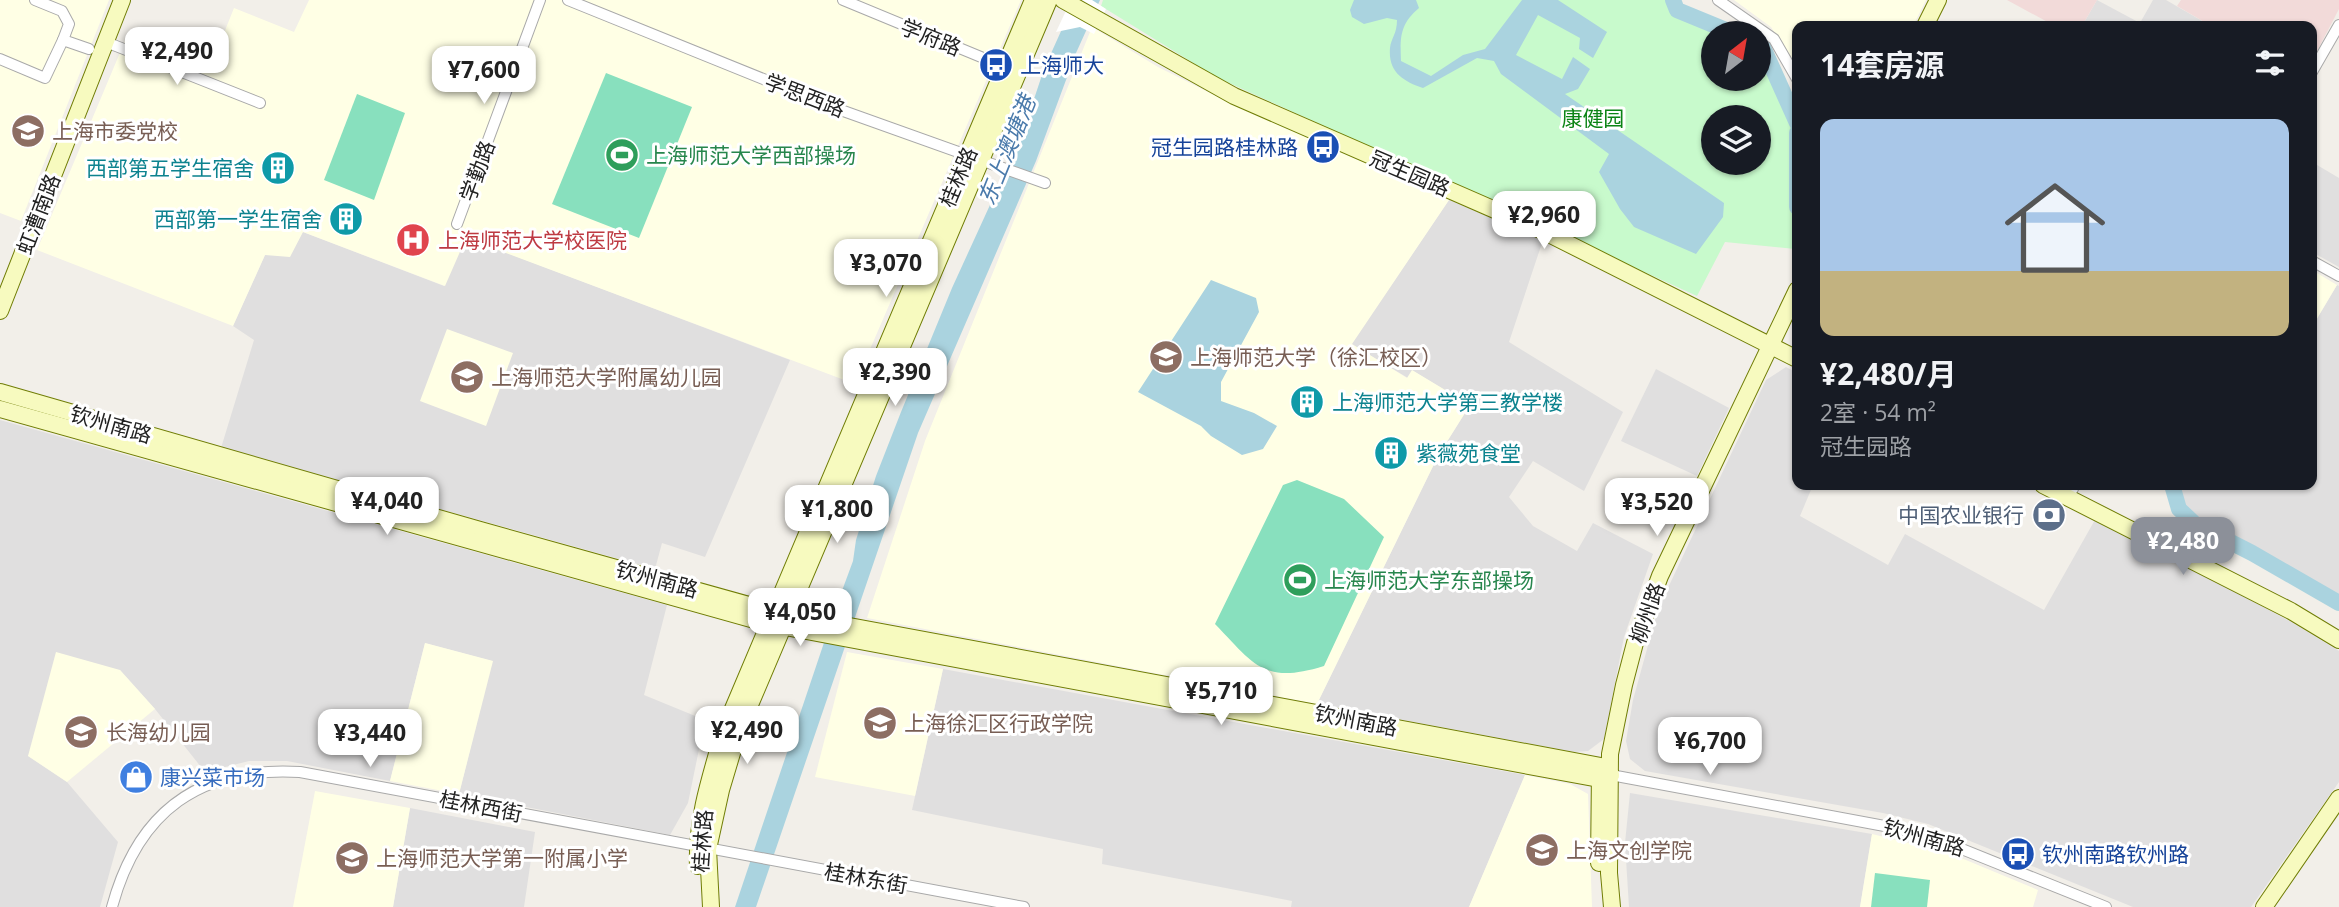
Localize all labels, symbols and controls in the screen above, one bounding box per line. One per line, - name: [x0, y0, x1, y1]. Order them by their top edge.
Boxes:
- street label: 学府路: [897, 12, 965, 62]
- north arrow: [1701, 21, 1771, 91]
- map controls: [1701, 21, 1771, 175]
- pin: ¥2,490: [120, 28, 234, 87]
- text: ¥2,490: [141, 34, 213, 66]
- text: 14套房源: [1820, 44, 1944, 85]
- icon: filters: [2251, 44, 2289, 82]
- pin: ¥7,600: [427, 46, 541, 106]
- bus stop icon: 上海师大: [977, 46, 1015, 84]
- place label: 上海师大: [1020, 51, 1104, 79]
- text: ¥7,600: [448, 53, 520, 85]
- street label: 学思西路: [761, 67, 849, 123]
- water label: 东上澳塘港: [970, 88, 1043, 209]
- park label: 康健园: [1562, 104, 1625, 132]
- button: layers: [1701, 105, 1771, 175]
- school or university icon: 上海市委党校: [9, 112, 47, 150]
- place label: 上海市委党校: [52, 117, 178, 145]
- bus stop icon: 冠生园路桂林路: [1304, 128, 1342, 166]
- place label: 冠生园路桂林路: [1151, 133, 1298, 161]
- sports icon: 上海师范大学西部操场: [603, 136, 641, 174]
- street label: 学勤路: [453, 137, 501, 205]
- place label: 上海师范大学西部操场: [646, 141, 856, 169]
- street label: 桂林路: [933, 143, 983, 211]
- street label: 冠生园路: [1366, 144, 1454, 202]
- building icon: 西部第五学生宿舍: [259, 149, 297, 187]
- place label: 西部第五学生宿舍: [86, 154, 254, 182]
- icon: home: [1992, 165, 2118, 291]
- street label: 虹漕南路: [10, 170, 66, 258]
- pin: ¥2,960: [1487, 191, 1601, 251]
- text: ¥2,960: [1508, 198, 1580, 230]
- building icon: 西部第一学生宿舍: [327, 200, 365, 238]
- place label: 西部第一学生宿舍: [154, 205, 322, 233]
- hospital icon: 上海师范大学校医院: [394, 221, 432, 259]
- place label: 上海师范大学校医院: [438, 226, 627, 254]
- pin: ¥3,070: [829, 240, 943, 299]
- text: ¥3,070: [850, 246, 922, 278]
- school or university icon: 上海师范大学（徐汇校区）: [1147, 338, 1185, 376]
- place label: 上海师范大学（徐汇校区）: [1190, 343, 1442, 371]
- pin: ¥2,390: [838, 348, 952, 408]
- text: ¥2,480/月: [1820, 353, 1957, 394]
- text: ¥2,390: [859, 355, 931, 387]
- school or university icon: 上海师范大学附属幼儿园: [448, 358, 486, 396]
- place label: 上海师范大学附属幼儿园: [491, 363, 722, 391]
- building icon: 上海师范大学第三教学楼: [1288, 383, 1326, 421]
- place label: 上海师范大学第三教学楼: [1332, 388, 1563, 416]
- text: 2室 · 54 m²: [1820, 396, 1936, 428]
- street label: 钦州南路: [67, 399, 155, 449]
- text: 冠生园路: [1820, 430, 1912, 462]
- building icon: 紫薇苑食堂: [1372, 434, 1410, 472]
- place label: 紫薇苑食堂: [1416, 439, 1521, 467]
- pin: ¥4,040: [330, 477, 444, 537]
- pin: ¥3,520: [1600, 478, 1714, 538]
- text: ¥4,040: [351, 484, 423, 516]
- text: ¥3,520: [1621, 485, 1693, 517]
- pin: ¥1,800: [780, 486, 894, 545]
- text: ¥1,800: [801, 492, 873, 524]
- bank icon: 中国农业银行: [2030, 496, 2068, 534]
- place label: 中国农业银行: [1898, 501, 2024, 529]
- pin: ¥2,480: [2126, 518, 2240, 577]
- text: ¥2,480: [2147, 524, 2219, 556]
- street label: 钦州南路: [613, 555, 701, 603]
- sports icon: 上海师范大学东部操场: [1281, 561, 1319, 599]
- place label: 上海师范大学东部操场: [1324, 566, 1534, 594]
- street label: 柳州路: [1623, 579, 1671, 647]
- pin: ¥4,050: [743, 588, 857, 648]
- text: ¥4,050: [764, 595, 836, 627]
- pin: ¥5,710: [1164, 668, 1278, 727]
- text: ¥5,710: [1185, 674, 1257, 706]
- street label: 钦州南路: [1312, 698, 1400, 742]
- school or university icon: 上海徐汇区行政学院: [861, 704, 899, 742]
- pin: ¥2,490: [690, 706, 804, 766]
- place label: 上海徐汇区行政学院: [904, 709, 1093, 737]
- pin: ¥3,440: [313, 710, 427, 769]
- school or university icon: 长海幼儿园: [62, 713, 100, 751]
- text: ¥2,490: [711, 713, 783, 745]
- text: ¥3,440: [334, 716, 406, 748]
- place label: 长海幼儿园: [106, 718, 211, 746]
- pin: ¥6,700: [1653, 718, 1767, 777]
- text: ¥6,700: [1674, 724, 1746, 756]
- shop icon: 康兴菜市场: [117, 758, 155, 796]
- place label: 康兴菜市场: [160, 763, 265, 791]
- street label: 桂林西街: [437, 784, 525, 828]
- street label: 桂林路: [686, 809, 718, 873]
- street label: 钦州南路: [1880, 812, 1968, 862]
- school or university icon: 上海文创学院: [1523, 831, 1561, 869]
- bus stop icon: 钦州南路钦州路: [1999, 835, 2037, 873]
- place label: 上海文创学院: [1566, 836, 1692, 864]
- school or university icon: 上海师范大学第一附属小学: [333, 839, 371, 877]
- place label: 钦州南路钦州路: [2042, 840, 2189, 868]
- place label: 上海师范大学第一附属小学: [376, 844, 628, 872]
- street label: 桂林东街: [822, 857, 910, 899]

